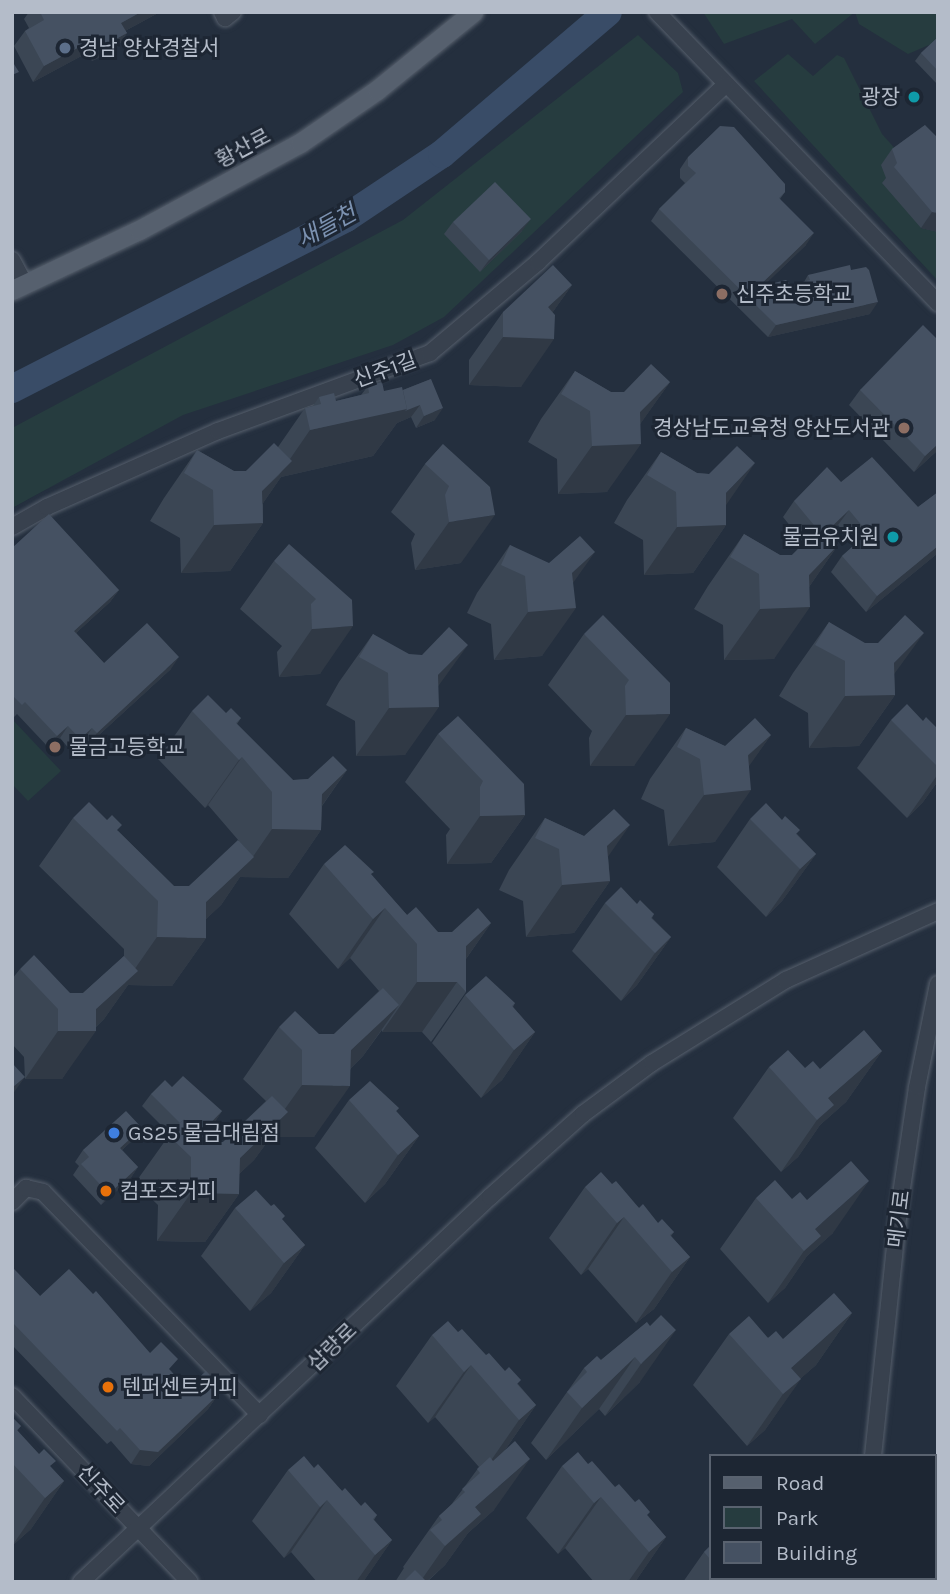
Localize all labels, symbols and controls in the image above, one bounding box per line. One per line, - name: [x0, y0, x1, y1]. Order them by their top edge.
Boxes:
- place label: 경남 양산경찰서: [79, 35, 219, 61]
- marker: 경남 양산경찰서: [57, 40, 73, 56]
- place label: 광장: [861, 84, 900, 110]
- marker: 광장: [906, 89, 922, 105]
- street label: 황산로: [211, 123, 275, 173]
- water label: 새들천: [293, 200, 361, 254]
- place label: 신주초등학교: [736, 281, 852, 307]
- marker: 신주초등학교: [714, 286, 730, 302]
- street label: 신주1길: [350, 347, 420, 393]
- place label: 경상남도교육청 양산도서관: [653, 415, 890, 441]
- marker: 경상남도교육청 양산도서관: [896, 420, 912, 436]
- place label: 물금유치원: [782, 524, 879, 550]
- marker: 물금유치원: [885, 529, 901, 545]
- place label: 물금고등학교: [69, 734, 185, 760]
- marker: 물금고등학교: [47, 739, 63, 755]
- place label: GS25 물금대림점: [128, 1120, 280, 1146]
- marker: GS25 물금대림점: [106, 1125, 122, 1141]
- place label: 컴포즈커피: [120, 1178, 217, 1204]
- marker: 컴포즈커피: [98, 1183, 114, 1199]
- street label: 메기로: [883, 1189, 915, 1249]
- street label: 삽량로: [302, 1318, 362, 1376]
- place label: 텐퍼센트커피: [122, 1374, 238, 1400]
- marker: 텐퍼센트커피: [100, 1379, 116, 1395]
- legend: [708, 1454, 936, 1580]
- street label: 신주로: [72, 1459, 130, 1519]
- text: Road: [776, 1471, 824, 1495]
- text: Park: [776, 1506, 819, 1530]
- text: Building: [776, 1541, 857, 1565]

